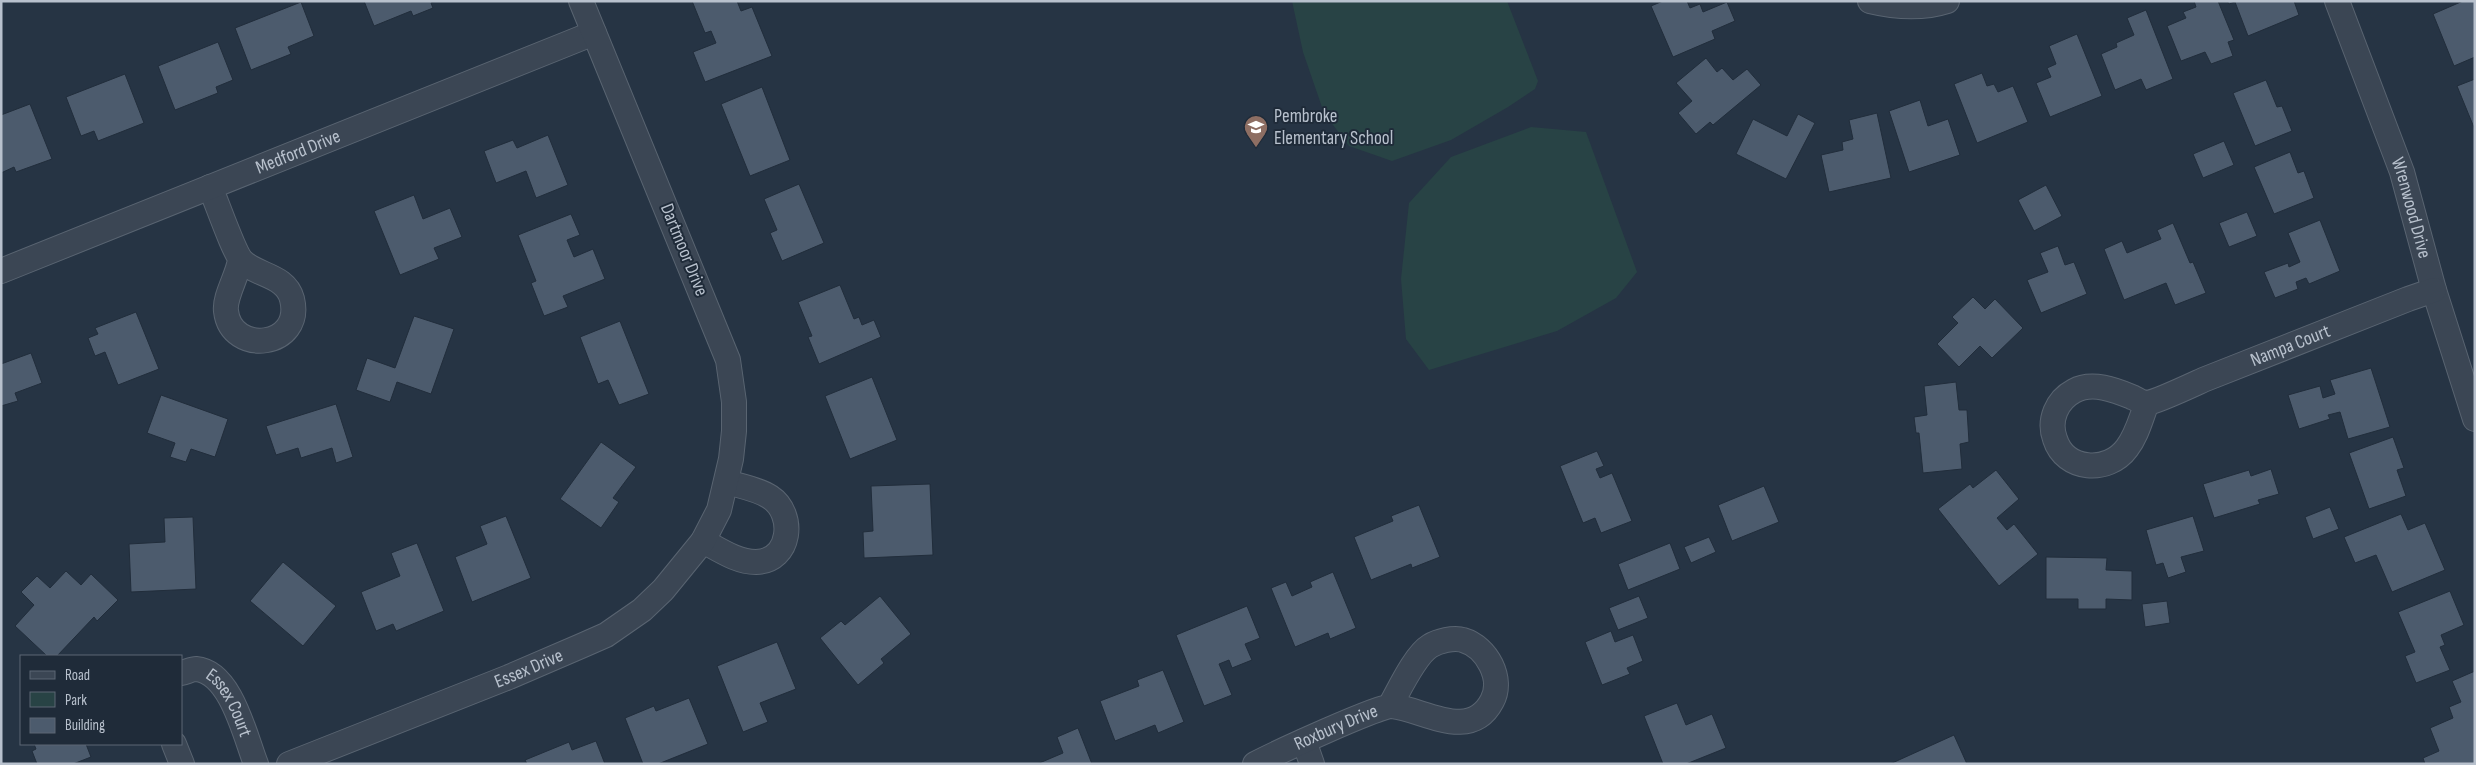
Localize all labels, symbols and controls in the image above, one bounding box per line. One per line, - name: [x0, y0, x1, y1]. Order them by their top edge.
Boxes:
- place label: Pembroke Elementary School: [1274, 105, 1393, 150]
- school or university icon: Pembroke Elementary School: [1243, 114, 1269, 148]
- street label: Medford Drive: [252, 125, 344, 179]
- street label: Wrenwood Drive: [2386, 154, 2436, 261]
- street label: Dartmoor Drive: [655, 200, 713, 300]
- street label: Nampa Court: [2247, 319, 2334, 372]
- street label: Essex Drive: [491, 644, 566, 693]
- legend: [20, 655, 182, 745]
- street label: Essex Court: [202, 663, 257, 740]
- text: Road: [65, 666, 90, 685]
- text: Park: [65, 691, 87, 710]
- street label: Roxbury Drive: [1291, 699, 1381, 755]
- text: Building: [65, 716, 105, 735]

